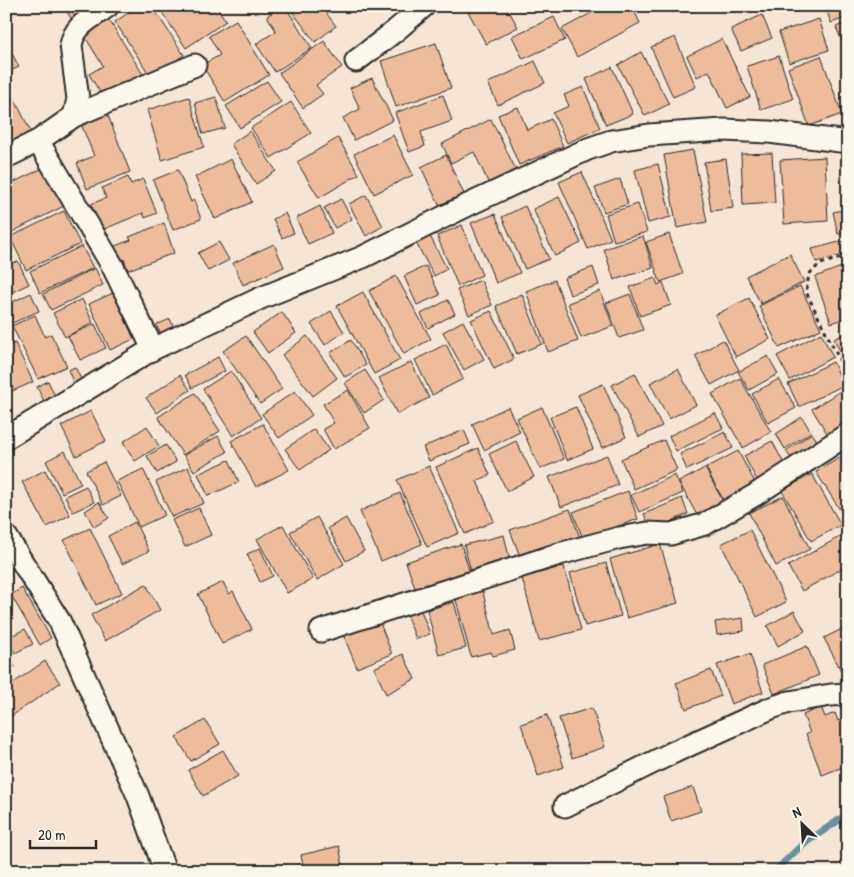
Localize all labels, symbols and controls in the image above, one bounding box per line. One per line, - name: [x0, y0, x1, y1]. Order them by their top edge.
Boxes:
- north arrow: [776, 800, 826, 850]
- text: N: [789, 801, 804, 822]
- scale bar: [30, 817, 96, 849]
- text: 20 m: [38, 824, 65, 845]

